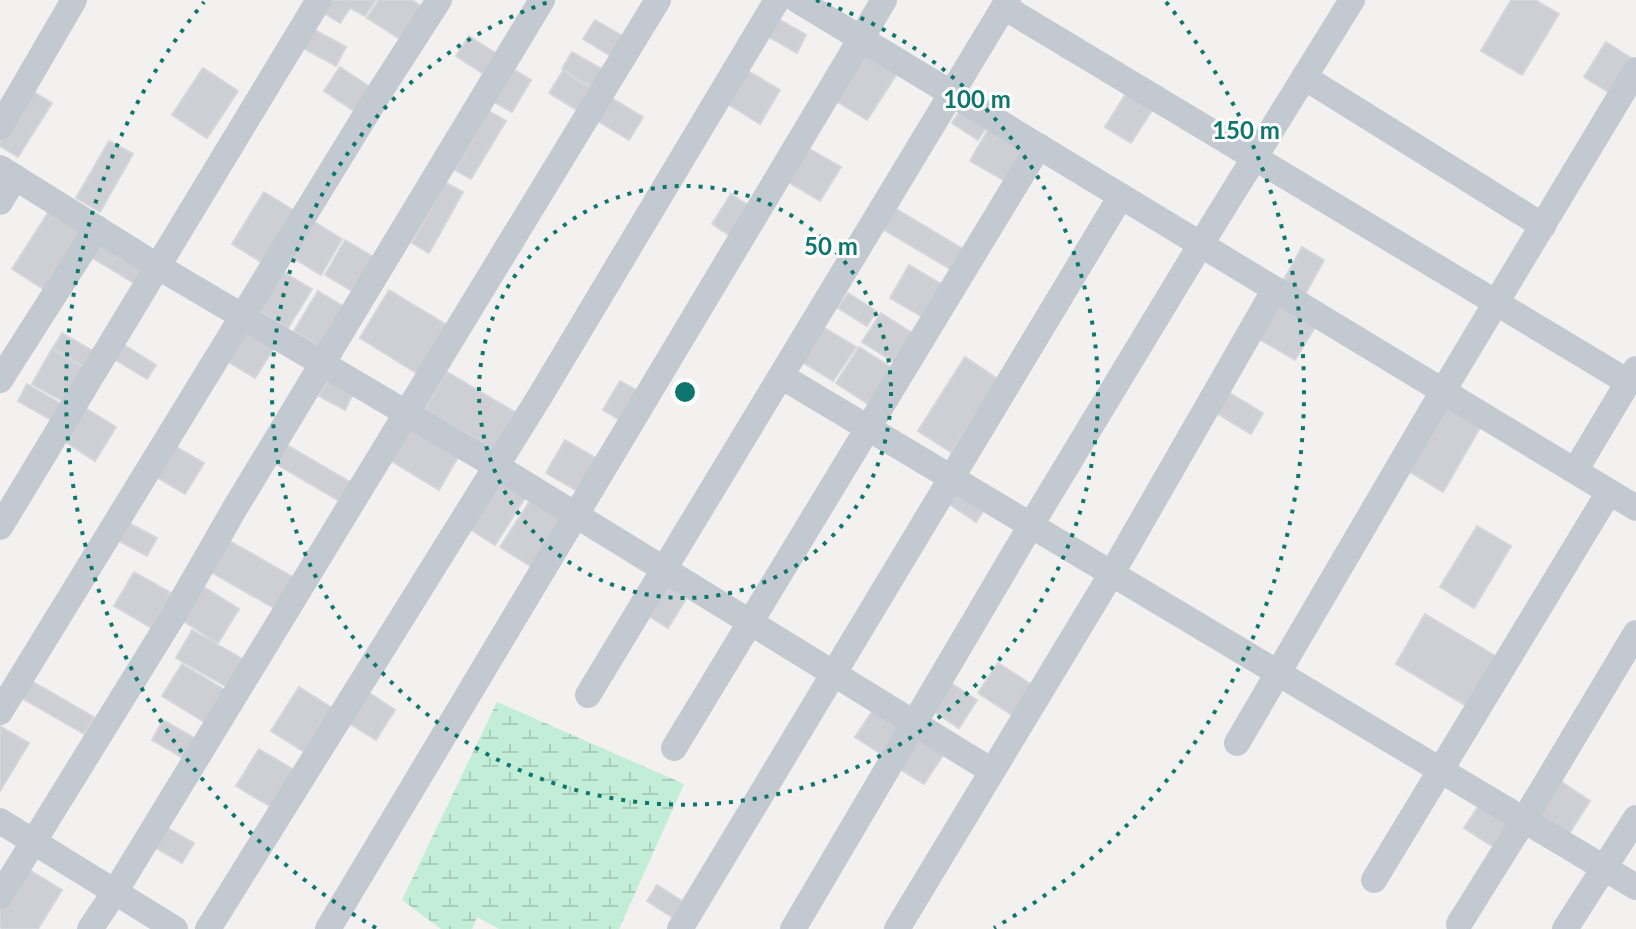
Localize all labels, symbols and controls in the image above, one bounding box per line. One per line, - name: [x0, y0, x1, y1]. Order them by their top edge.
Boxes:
- text: 100 m: [943, 84, 1011, 113]
- text: 150 m: [1212, 115, 1280, 144]
- text: 50 m: [804, 231, 858, 260]
- centre of rings: [671, 378, 699, 406]

